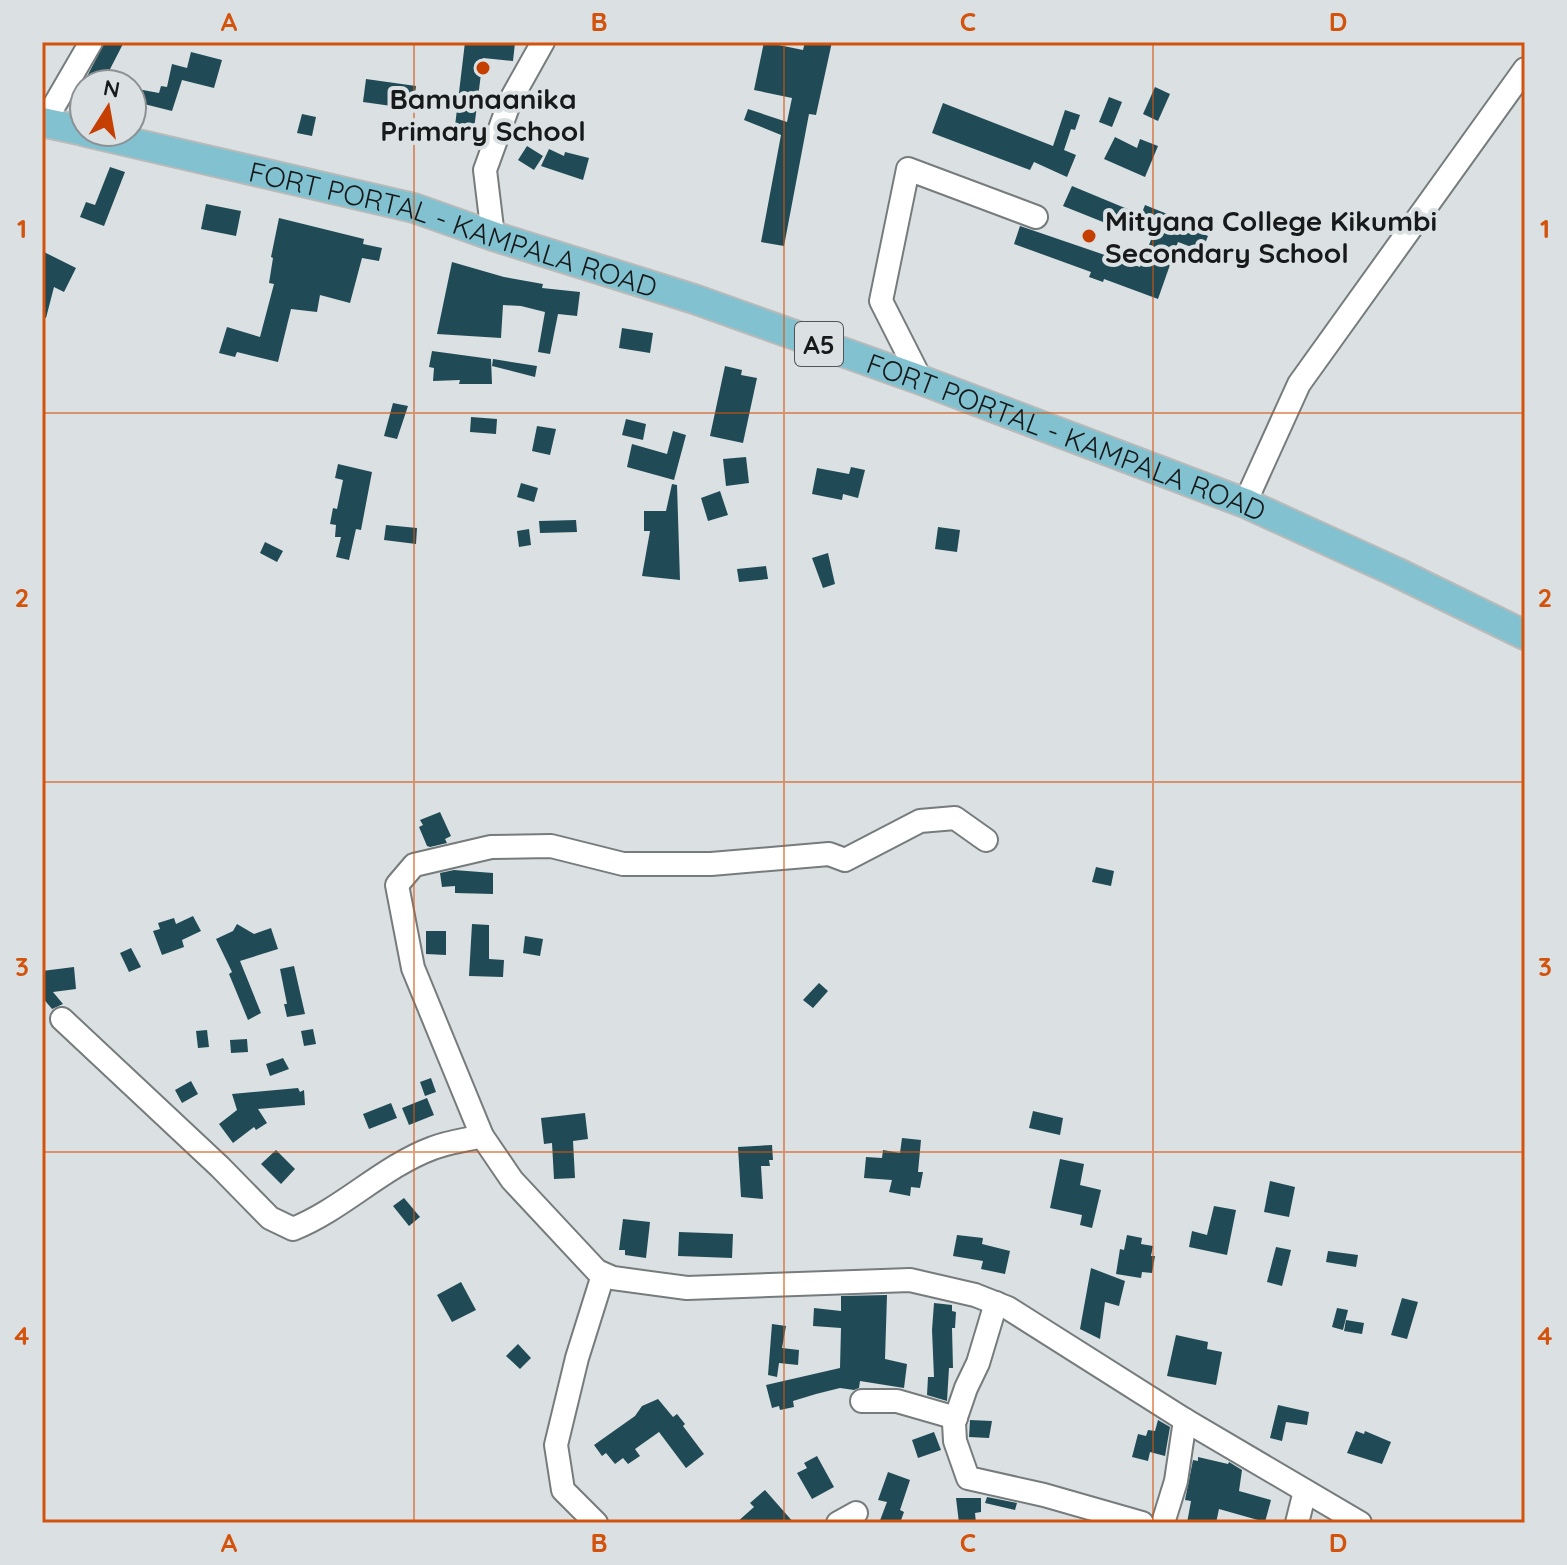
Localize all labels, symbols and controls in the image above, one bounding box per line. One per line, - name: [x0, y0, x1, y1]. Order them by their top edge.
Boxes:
- text: A: [221, 5, 238, 38]
- text: B: [590, 5, 608, 38]
- text: C: [960, 5, 976, 38]
- text: D: [1329, 5, 1347, 38]
- marker: Bamunaanika Primary School: [474, 59, 492, 77]
- north arrow: [68, 68, 148, 148]
- text: N: [101, 73, 122, 104]
- place label: Bamunaanika Primary School: [380, 81, 586, 148]
- street label: FORT PORTAL - KAMPALA ROAD: [246, 153, 662, 304]
- place label: Mityana College Kikumbi Secondary School: [1105, 203, 1437, 270]
- text: 1: [17, 212, 27, 245]
- text: 1: [1540, 212, 1550, 245]
- marker: Mityana College Kikumbi Secondary School: [1080, 227, 1098, 245]
- road number: A5: [795, 322, 843, 366]
- street label: FORT PORTAL - KAMPALA ROAD: [862, 345, 1272, 528]
- text: 2: [15, 581, 29, 614]
- text: 2: [1538, 581, 1552, 614]
- text: 3: [15, 950, 29, 983]
- text: 3: [1538, 950, 1552, 983]
- text: 4: [14, 1319, 30, 1352]
- text: 4: [1537, 1319, 1553, 1352]
- text: A: [221, 1526, 238, 1559]
- text: B: [590, 1526, 608, 1559]
- text: C: [960, 1526, 976, 1559]
- text: D: [1329, 1526, 1347, 1559]

